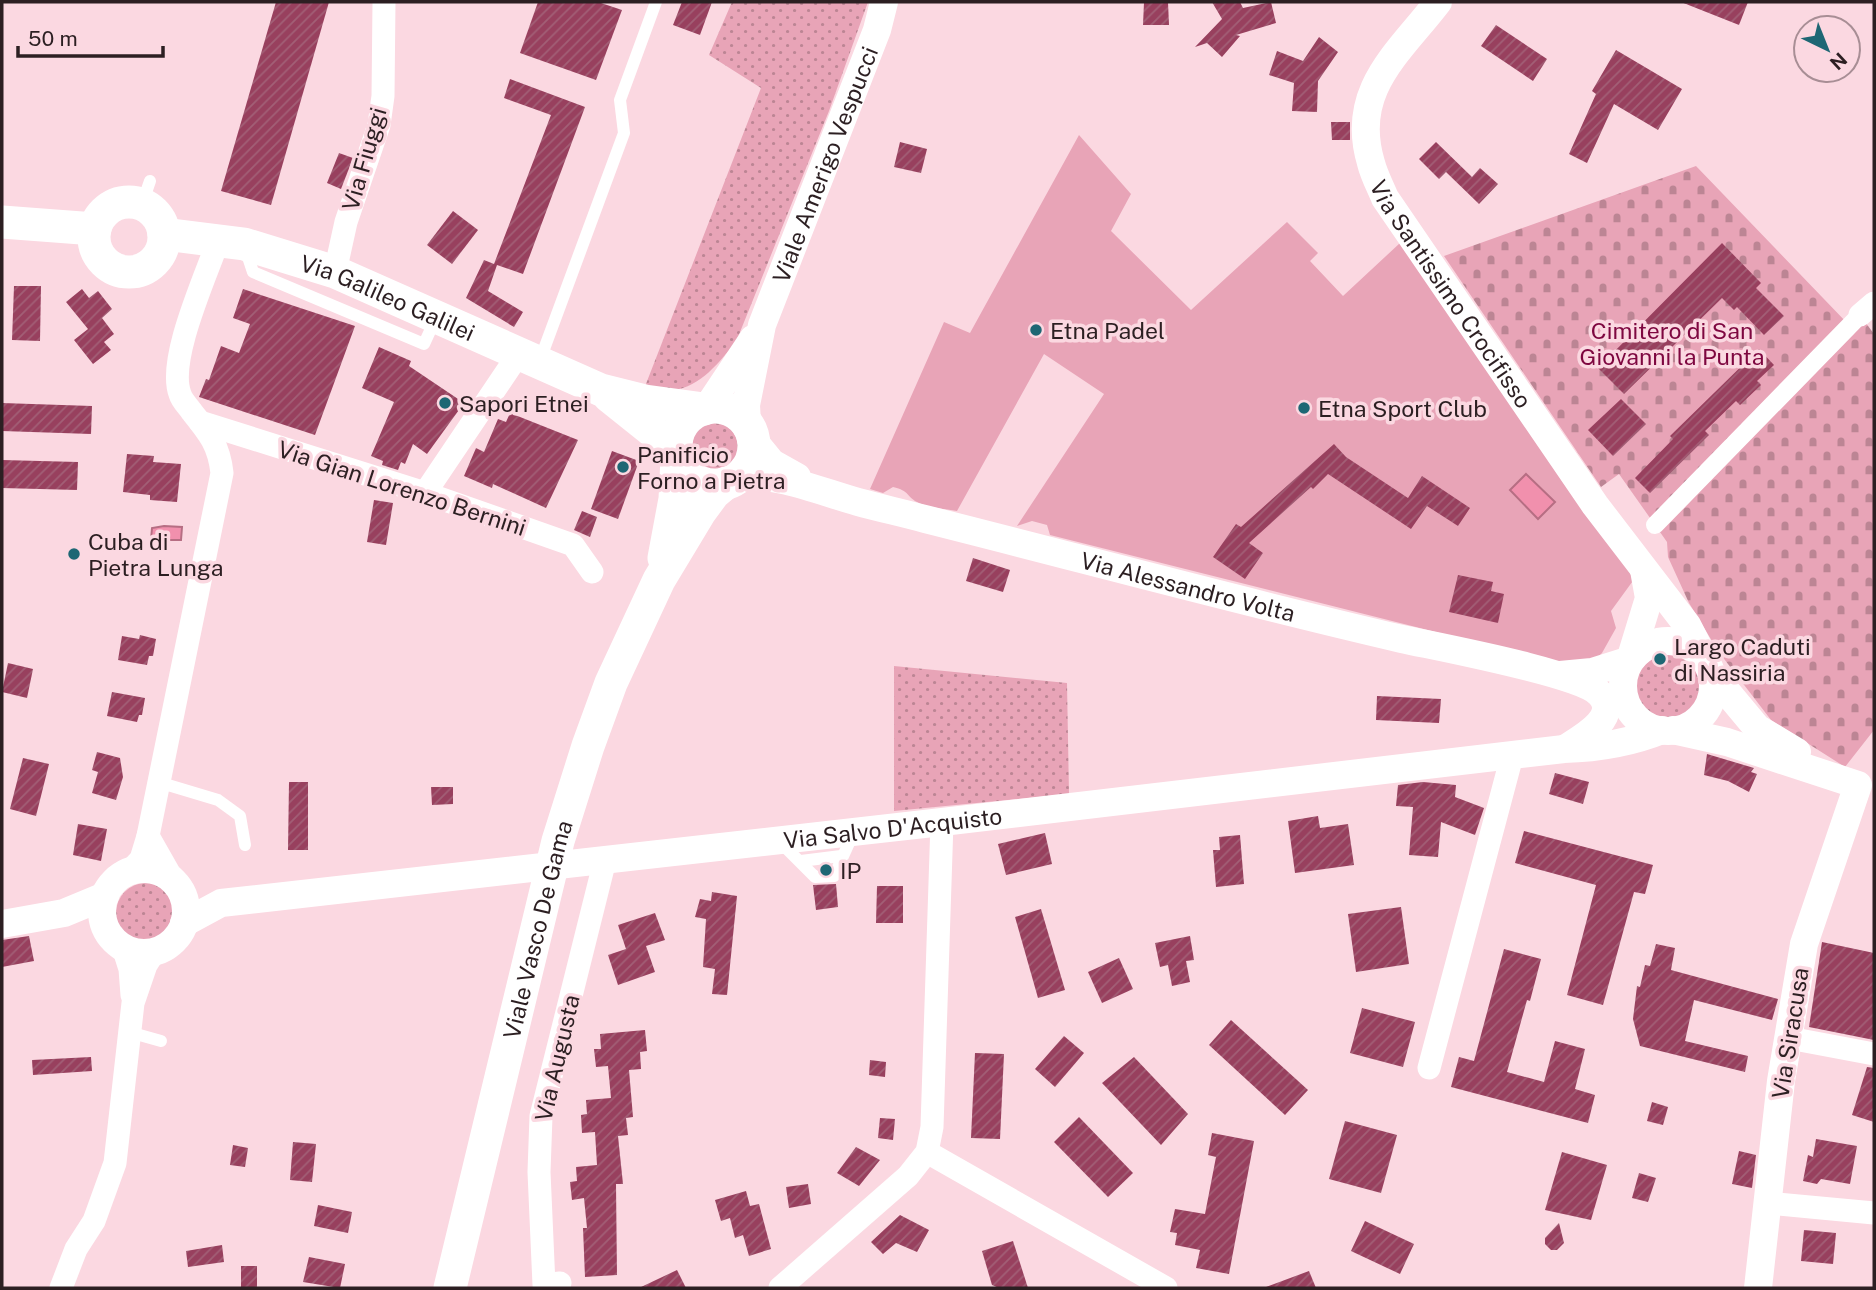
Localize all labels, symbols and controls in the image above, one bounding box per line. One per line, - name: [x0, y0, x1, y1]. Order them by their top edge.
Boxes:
- scale bar: [18, 14, 163, 58]
- north arrow: [1792, 14, 1862, 84]
- text: 50 m: [28, 26, 78, 51]
- street label: Viale Amerigo Vespucci: [766, 42, 883, 286]
- text: N: [1826, 48, 1852, 75]
- street label: Via Fiuggi: [336, 104, 392, 214]
- street label: Via Santissimo Crocifisso: [1365, 176, 1538, 413]
- street label: Via Galileo Galilei: [297, 249, 479, 346]
- place label: Etna Padel: [1050, 317, 1165, 344]
- park label: Cimitero di San Giovanni la Punta: [1580, 317, 1764, 370]
- marker: Etna Padel: [1028, 322, 1044, 338]
- place label: Sapori Etnei: [459, 390, 589, 417]
- marker: Sapori Etnei: [437, 395, 453, 411]
- place label: Etna Sport Club: [1318, 395, 1487, 422]
- marker: Etna Sport Club: [1296, 400, 1312, 416]
- street label: Via Gian Lorenzo Bernini: [274, 435, 530, 541]
- place label: Panificio Forno a Pietra: [637, 441, 785, 494]
- marker: Panificio Forno a Pietra: [615, 459, 631, 475]
- place label: Cuba di Pietra Lunga: [88, 528, 223, 581]
- marker: Cuba di Pietra Lunga: [66, 546, 82, 562]
- street label: Via Alessandro Volta: [1078, 546, 1298, 626]
- place label: Largo Caduti di Nassiria: [1674, 633, 1811, 686]
- marker: Largo Caduti di Nassiria: [1652, 651, 1668, 667]
- street label: Via Salvo D'Acquisto: [782, 802, 1004, 853]
- street label: Viale Vasco De Gama: [497, 817, 577, 1042]
- place label: IP: [840, 857, 861, 884]
- marker: IP: [818, 862, 834, 878]
- street label: Via Siracusa: [1766, 966, 1814, 1100]
- street label: Via Augusta: [529, 992, 585, 1124]

